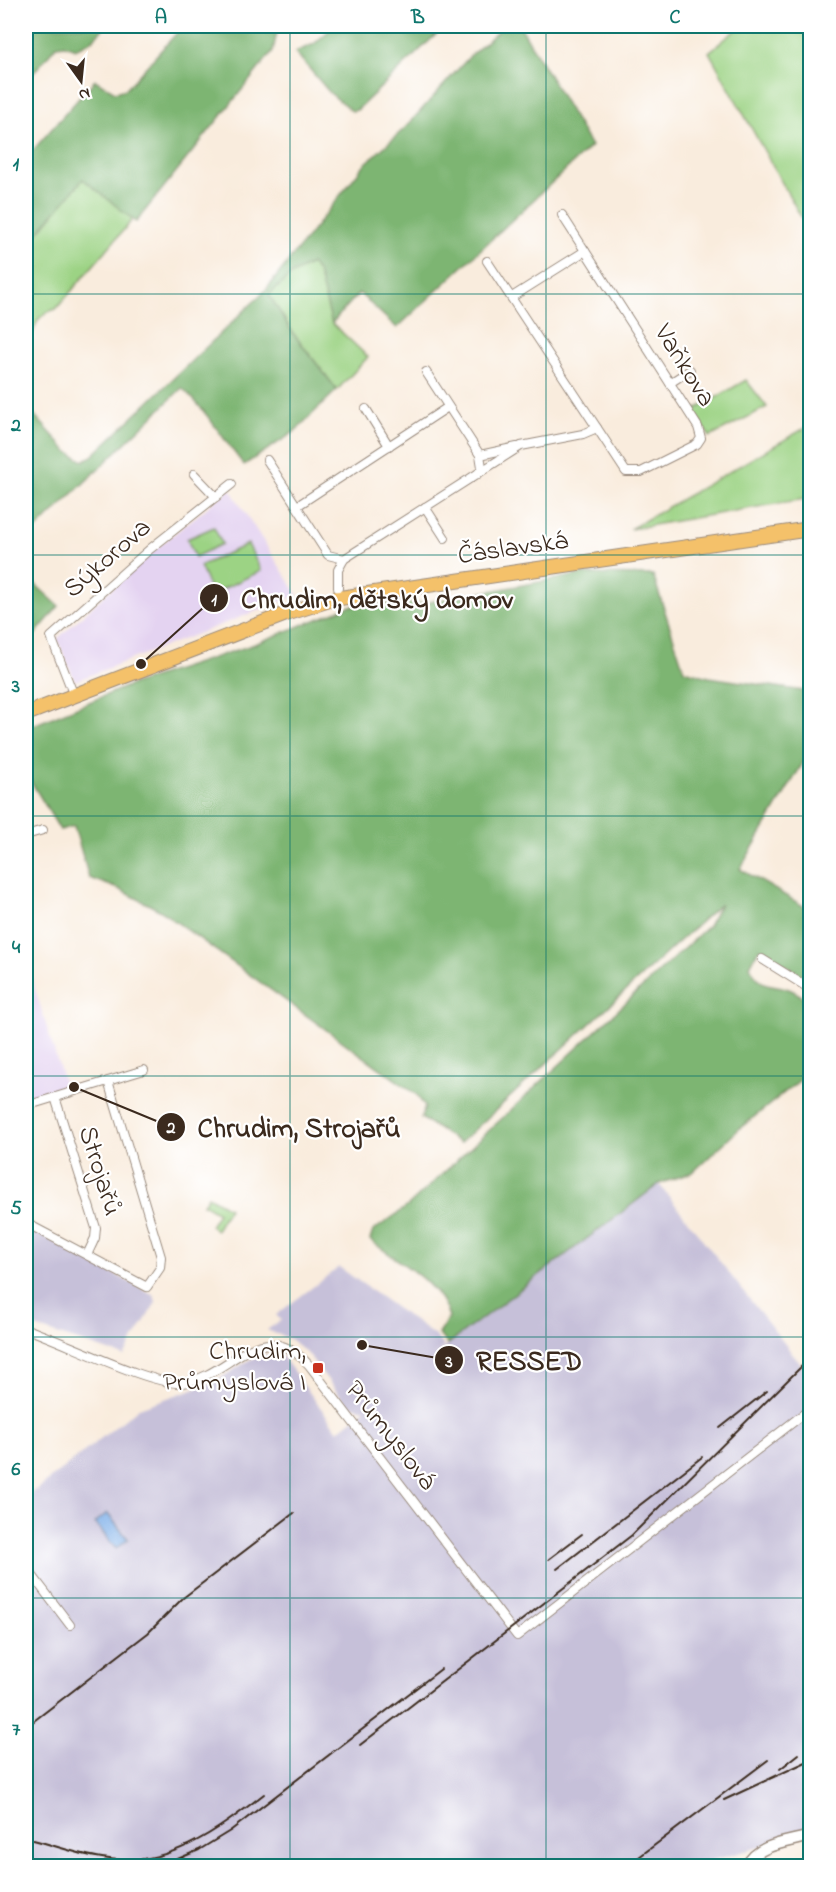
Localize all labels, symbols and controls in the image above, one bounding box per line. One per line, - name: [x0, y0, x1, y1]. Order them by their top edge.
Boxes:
- text: A: [155, 4, 167, 33]
- text: B: [410, 4, 425, 33]
- text: C: [670, 4, 681, 33]
- north arrow: [51, 51, 111, 111]
- text: N: [76, 81, 93, 107]
- text: 1: [13, 151, 20, 180]
- street label: Vaňkova: [643, 316, 725, 415]
- text: 2: [10, 412, 21, 441]
- street label: Sýkorova: [55, 510, 161, 608]
- street label: Čáslavská: [455, 522, 571, 576]
- callout: Chrudim, dětský domov: [199, 575, 525, 621]
- text: Chrudim, dětský domov: [241, 581, 514, 622]
- text: 1: [211, 588, 217, 614]
- text: 3: [11, 673, 20, 702]
- text: 4: [12, 934, 21, 963]
- callout: Chrudim, Strojařů: [156, 1104, 413, 1150]
- text: Chrudim, Strojařů: [197, 1110, 401, 1151]
- text: 2: [166, 1116, 176, 1142]
- street label: Strojařů: [67, 1121, 131, 1221]
- text: 5: [10, 1195, 22, 1224]
- place label: Chrudim, Průmyslová I: [163, 1333, 306, 1403]
- callout: RESSED: [434, 1337, 594, 1383]
- text: RESSED: [476, 1343, 582, 1384]
- text: 3: [444, 1350, 453, 1376]
- marker: Chrudim, Průmyslová I: [311, 1361, 325, 1375]
- street label: Průmyslová: [335, 1373, 446, 1500]
- text: 6: [12, 1456, 21, 1485]
- text: 7: [12, 1716, 21, 1745]

